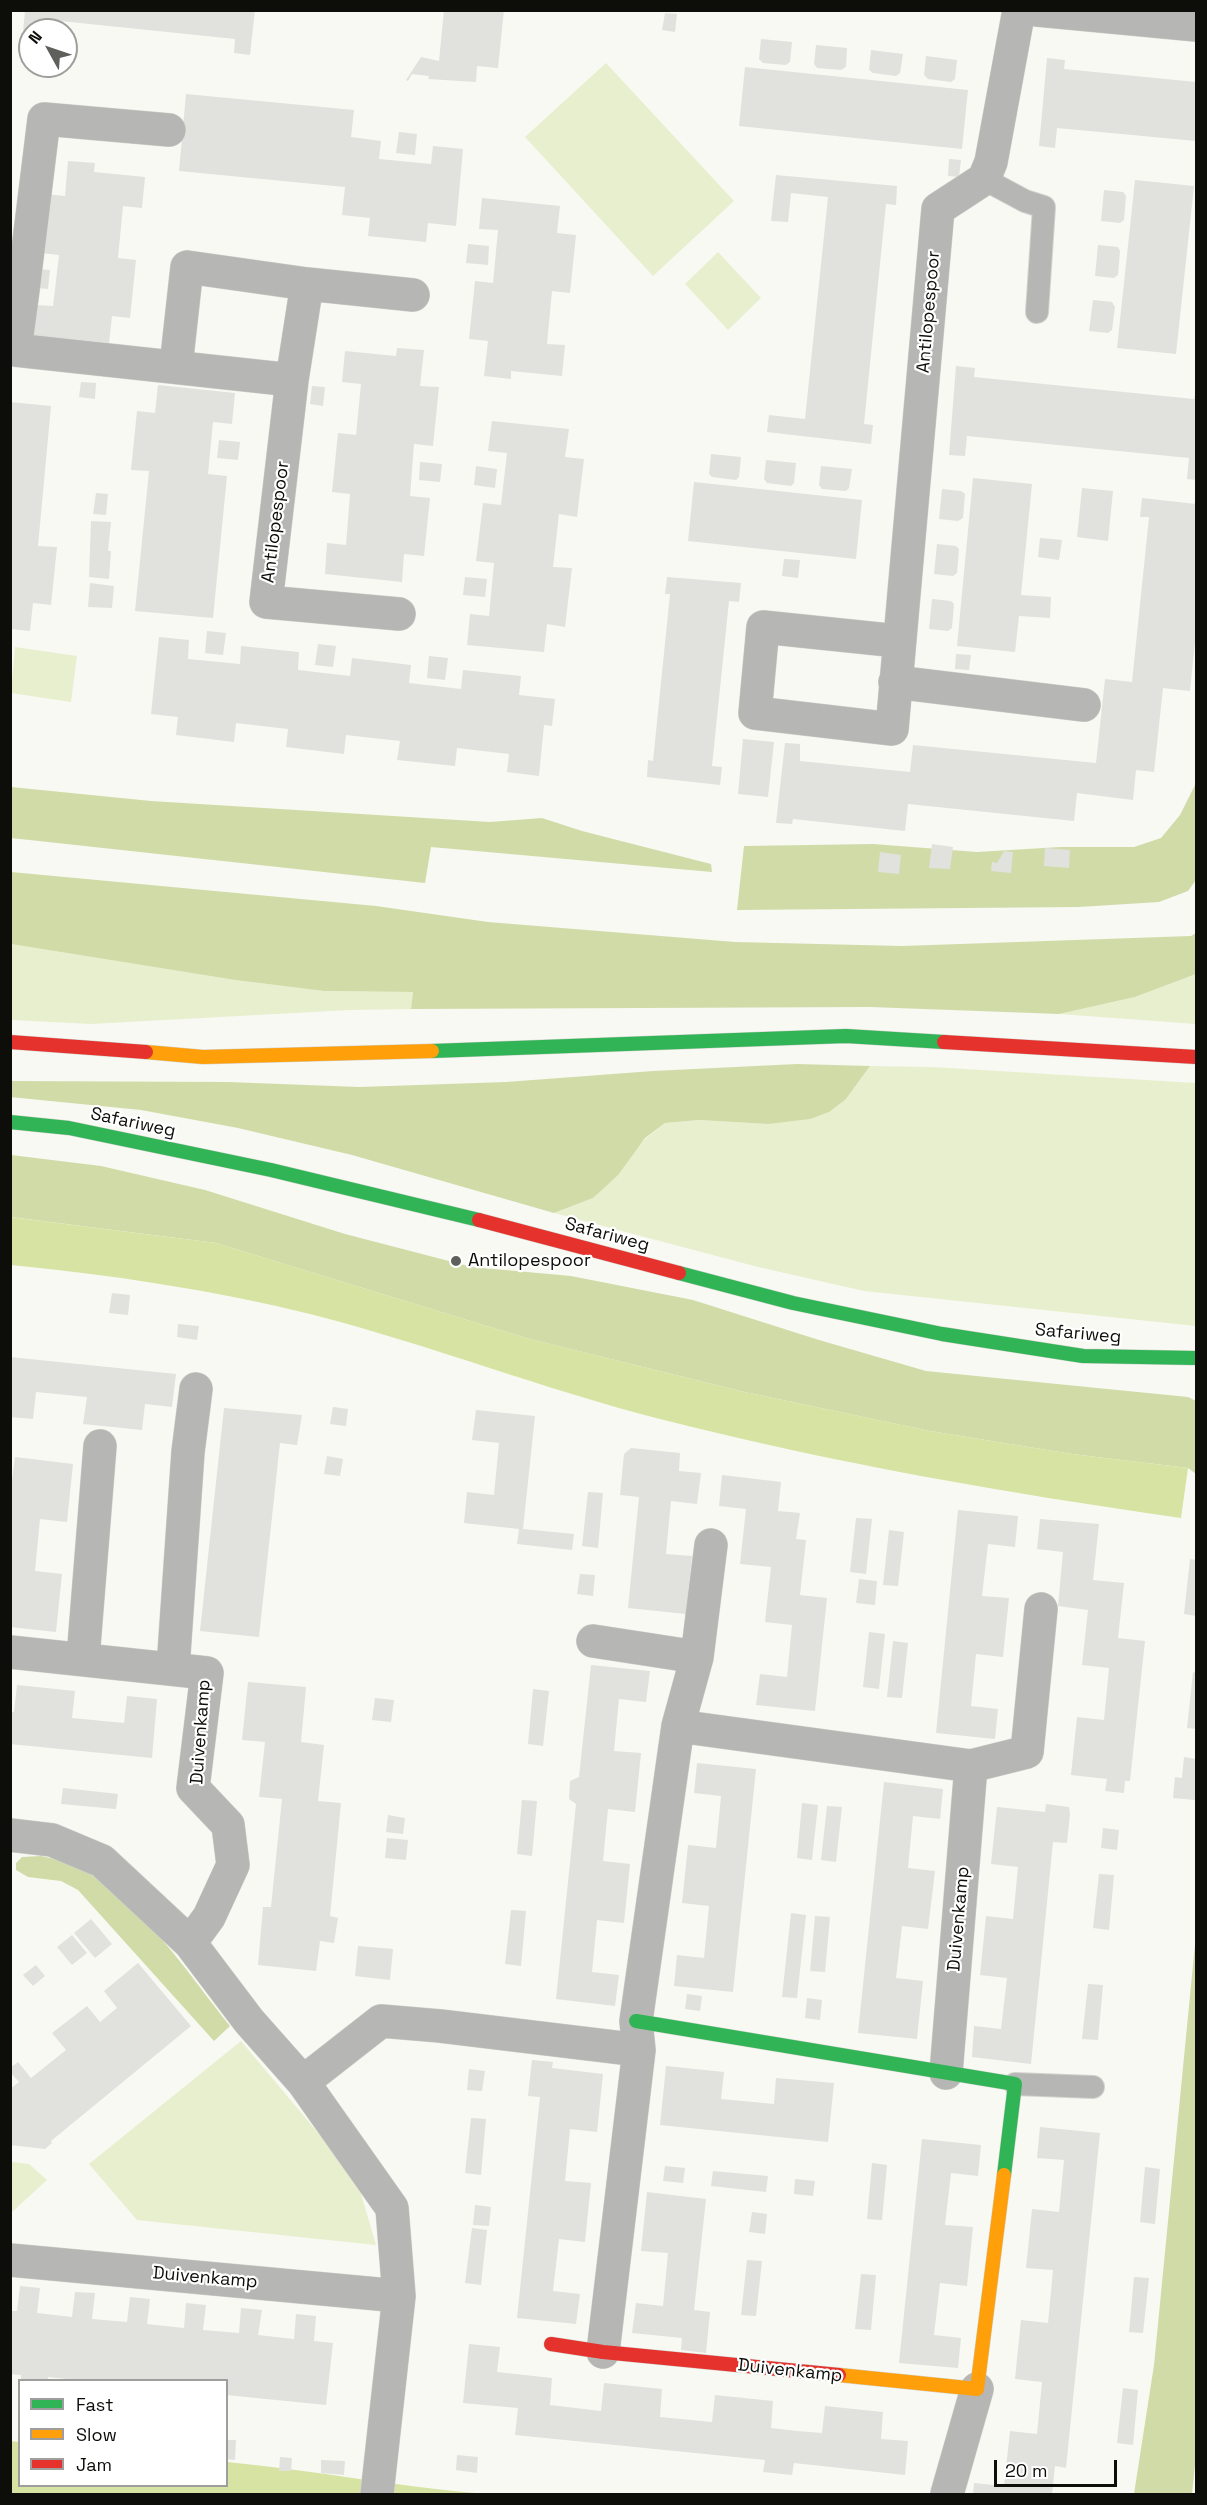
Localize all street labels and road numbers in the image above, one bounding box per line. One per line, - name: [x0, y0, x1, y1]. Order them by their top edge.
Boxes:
- street label: Antilopespoor: [913, 250, 945, 374]
- street label: Antilopespoor: [258, 460, 294, 584]
- street label: Safariweg: [88, 1103, 178, 1143]
- street label: Safariweg: [562, 1213, 652, 1257]
- street label: Safariweg: [1034, 1319, 1122, 1349]
- street label: Duivenkamp: [187, 1679, 215, 1785]
- street label: Duivenkamp: [944, 1866, 974, 1972]
- street label: Duivenkamp: [152, 2263, 258, 2293]
- street label: Duivenkamp: [737, 2355, 843, 2387]

